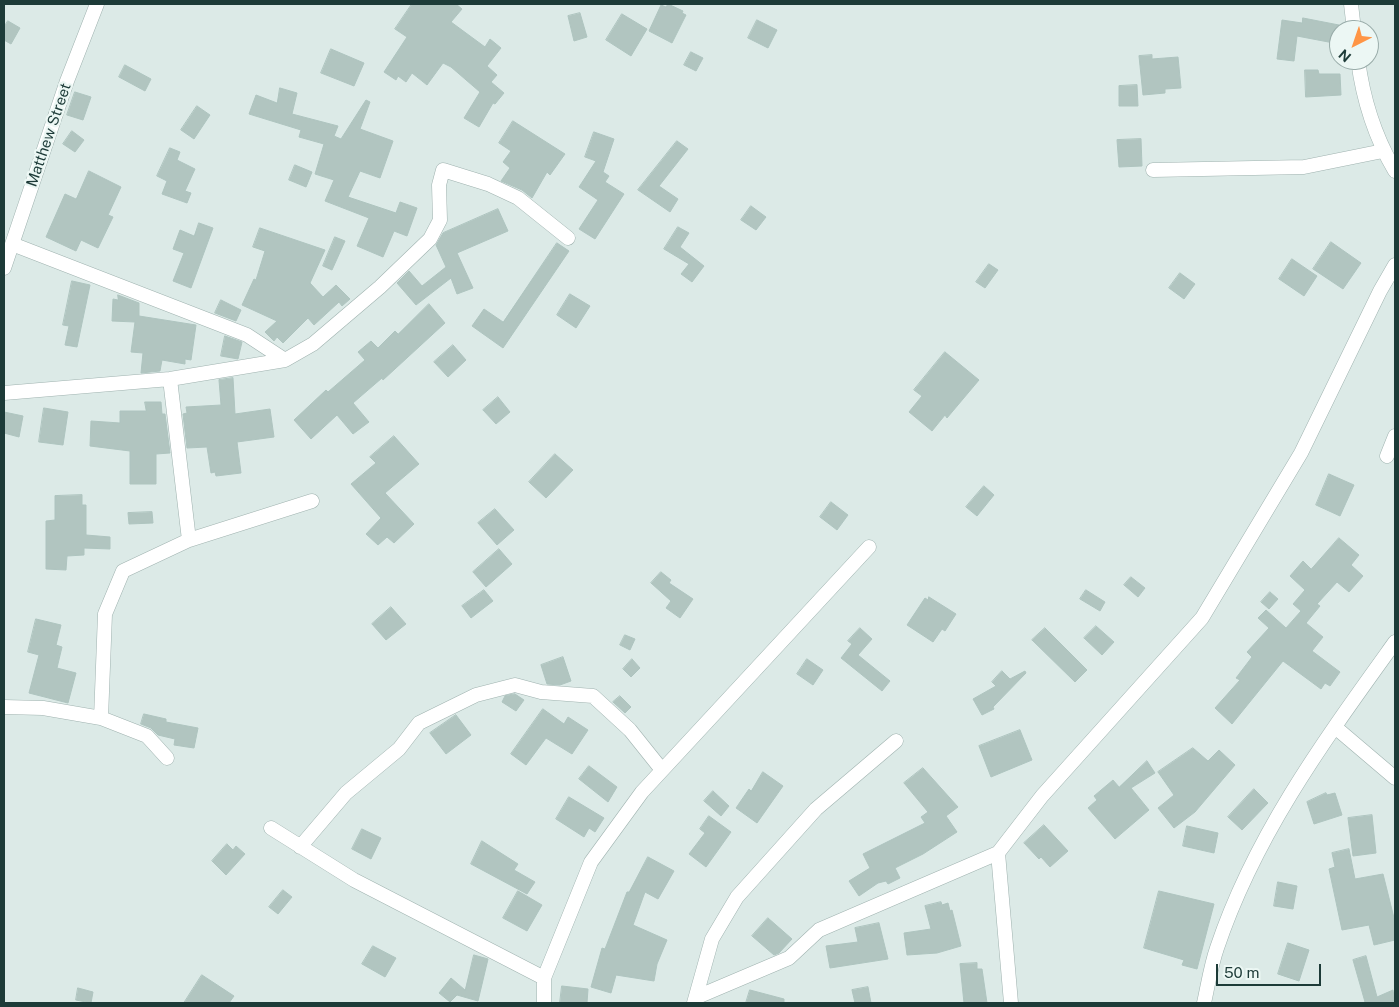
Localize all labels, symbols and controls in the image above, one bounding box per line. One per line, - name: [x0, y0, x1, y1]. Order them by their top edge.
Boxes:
- north arrow: [1329, 20, 1379, 70]
- text: N: [1335, 46, 1354, 65]
- street label: Matthew Street: [23, 81, 75, 189]
- scale bar: [1219, 954, 1324, 986]
- text: 50 m: [1224, 964, 1259, 981]

